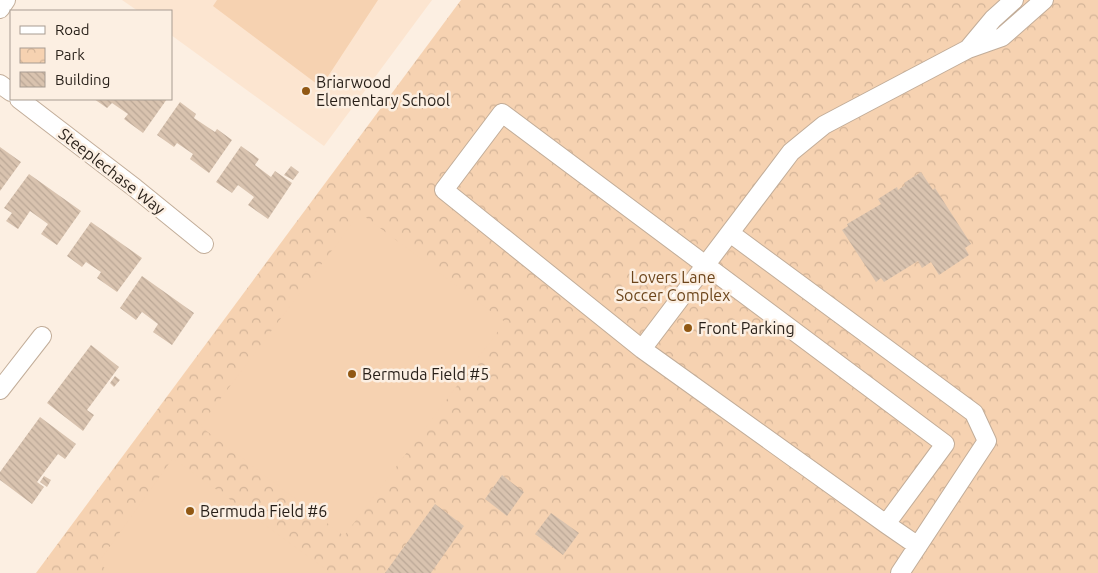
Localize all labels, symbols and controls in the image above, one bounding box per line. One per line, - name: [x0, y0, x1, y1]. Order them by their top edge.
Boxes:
- legend: [10, 10, 172, 100]
- text: Road: [55, 21, 90, 38]
- text: Park: [55, 46, 85, 63]
- text: Building: [55, 71, 110, 88]
- place label: Briarwood Elementary School: [316, 73, 450, 109]
- marker: Briarwood Elementary School: [300, 85, 312, 97]
- street label: Steeplechase Way: [55, 124, 169, 218]
- park label: Lovers Lane Soccer Complex: [616, 268, 730, 304]
- place label: Front Parking: [698, 319, 795, 337]
- marker: Front Parking: [682, 322, 694, 334]
- place label: Bermuda Field #5: [362, 365, 489, 383]
- marker: Bermuda Field #5: [346, 368, 358, 380]
- place label: Bermuda Field #6: [200, 502, 327, 520]
- marker: Bermuda Field #6: [184, 505, 196, 517]

